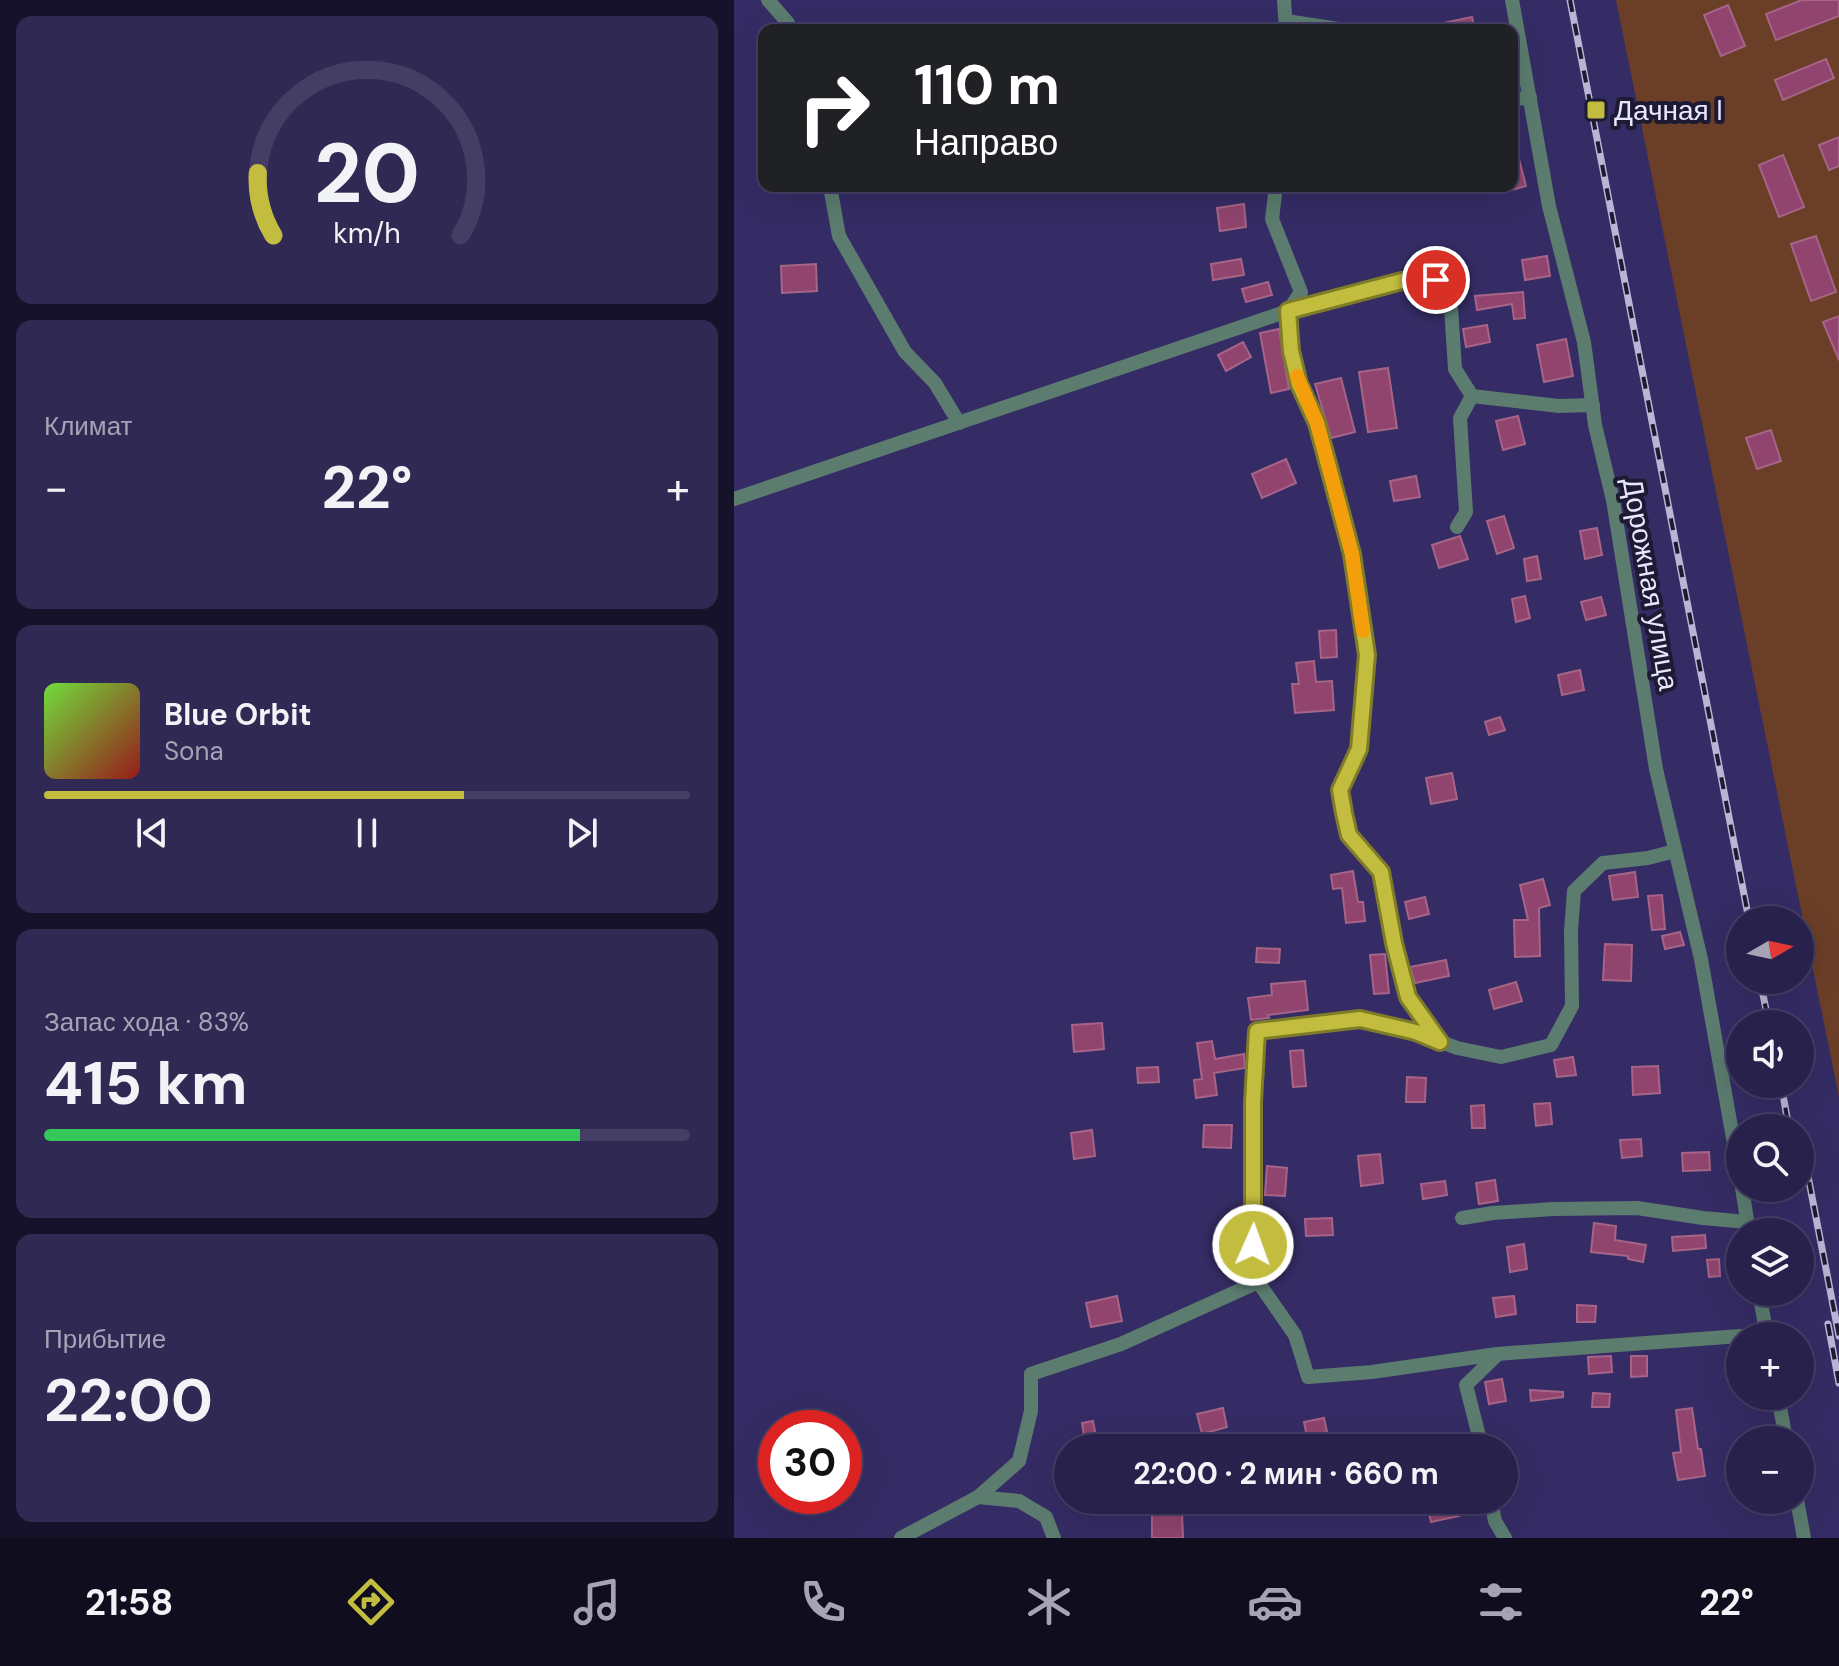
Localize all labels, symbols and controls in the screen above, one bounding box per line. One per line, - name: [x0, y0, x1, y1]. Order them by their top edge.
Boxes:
- text: 110 m: [914, 48, 1060, 121]
- icon: right: [782, 56, 886, 160]
- place label: Дачная I: [1614, 92, 1723, 129]
- marker: Дачная I: [1585, 99, 1607, 121]
- text: 20: [314, 119, 420, 228]
- text: Направо: [914, 119, 1058, 166]
- text: km/h: [333, 215, 401, 252]
- pin: [1402, 246, 1470, 314]
- icon: arrive: [1414, 258, 1458, 302]
- text: Климат: [44, 409, 133, 443]
- text: 22°: [321, 448, 413, 527]
- text: −: [44, 459, 68, 517]
- text: +: [666, 459, 690, 517]
- street label: Дорожная улица: [1614, 475, 1687, 694]
- text: Blue Orbit: [164, 695, 311, 734]
- text: Sona: [164, 734, 224, 768]
- icon: previous: [130, 811, 174, 855]
- icon: pause: [345, 811, 389, 855]
- icon: next: [560, 811, 604, 855]
- north arrow: [1726, 906, 1814, 994]
- map controls: [1726, 906, 1814, 1514]
- text: Запас хода · 83%: [44, 1005, 249, 1039]
- button: sound: [1726, 1010, 1814, 1098]
- text: 415 km: [44, 1044, 247, 1123]
- button: search: [1726, 1114, 1814, 1202]
- position arrow: [1211, 1203, 1295, 1287]
- button: layers: [1726, 1218, 1814, 1306]
- text: Прибытие: [44, 1322, 166, 1356]
- button: +: [1726, 1322, 1814, 1410]
- text: 22:00: [44, 1361, 213, 1440]
- speed limit sign: 30: [758, 1410, 862, 1514]
- button: −: [1726, 1426, 1814, 1514]
- text: 22:00 · 2 мин · 660 m: [1133, 1454, 1439, 1493]
- icon: directions: [343, 1574, 399, 1630]
- icon: music: [569, 1574, 625, 1630]
- icon: phone: [795, 1574, 851, 1630]
- icon: climate: [1021, 1574, 1077, 1630]
- icon: car: [1247, 1574, 1303, 1630]
- icon: filters: [1473, 1574, 1529, 1630]
- text: 21:58: [85, 1579, 173, 1626]
- text: 22°: [1699, 1579, 1754, 1626]

